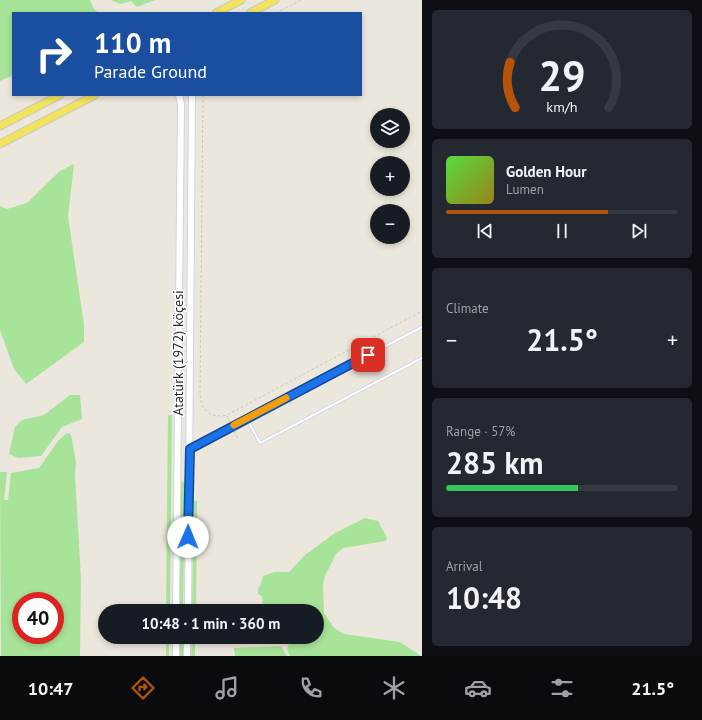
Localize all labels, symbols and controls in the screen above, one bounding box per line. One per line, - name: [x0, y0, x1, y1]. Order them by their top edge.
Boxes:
- text: 110 m: [94, 24, 171, 61]
- icon: right: [28, 28, 80, 80]
- text: 29: [538, 48, 586, 101]
- text: Parade Ground: [94, 60, 207, 83]
- text: km/h: [546, 96, 578, 115]
- map controls: [370, 108, 410, 244]
- button: layers: [370, 108, 410, 148]
- button: +: [370, 156, 410, 196]
- text: Golden Hour: [506, 162, 586, 181]
- text: Lumen: [506, 181, 544, 198]
- button: −: [370, 204, 410, 244]
- icon: previous: [474, 220, 496, 242]
- icon: pause: [551, 220, 573, 242]
- icon: next: [628, 220, 650, 242]
- street label: Atatürk (1972) köçesi: [169, 290, 187, 416]
- text: Climate: [446, 300, 489, 317]
- text: 21.5°: [526, 320, 598, 359]
- text: −: [446, 326, 457, 354]
- text: +: [667, 326, 678, 354]
- pin: [351, 338, 385, 372]
- icon: arrive: [357, 344, 379, 366]
- text: Range · 57%: [446, 423, 515, 440]
- text: 285 km: [446, 443, 544, 482]
- position arrow: [167, 516, 209, 558]
- text: Arrival: [446, 558, 482, 575]
- text: 10:48: [446, 578, 522, 617]
- speed limit sign: 40: [12, 592, 64, 644]
- text: 10:48 · 1 min · 360 m: [142, 614, 280, 633]
- icon: directions: [129, 674, 157, 702]
- icon: music: [213, 674, 241, 702]
- icon: phone: [297, 674, 325, 702]
- icon: climate: [380, 674, 408, 702]
- icon: car: [464, 674, 492, 702]
- icon: filters: [548, 674, 576, 702]
- text: 10:47: [28, 677, 74, 700]
- text: 21.5°: [631, 677, 674, 700]

